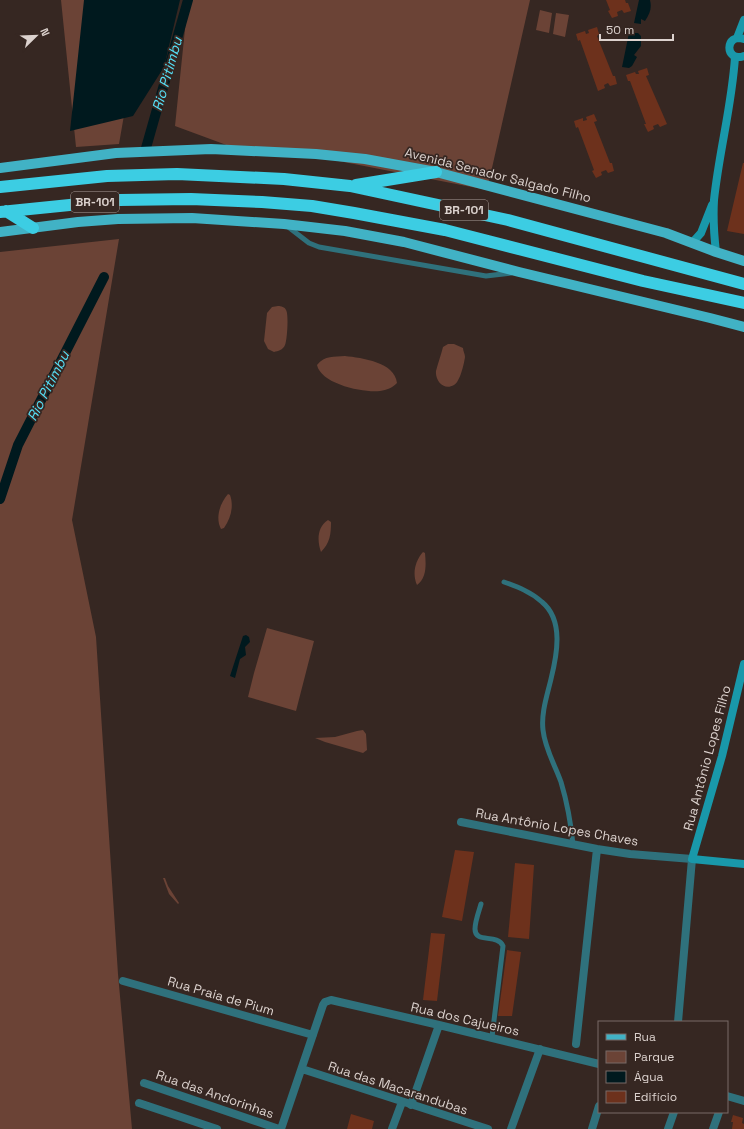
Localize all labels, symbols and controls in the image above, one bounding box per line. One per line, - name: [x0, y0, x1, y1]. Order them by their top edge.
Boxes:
- north arrow: [16, 16, 56, 56]
- scale bar: [600, 16, 673, 42]
- text: 50 m: [606, 22, 634, 38]
- text: N: [37, 26, 53, 38]
- water label: Rio Pitimbu: [148, 34, 186, 113]
- street label: Avenida Senador Salgado Filho: [403, 144, 593, 206]
- road number: BR-101: [71, 192, 119, 212]
- road number: BR-101: [440, 200, 488, 220]
- water label: Rio Pitimbu: [23, 347, 74, 424]
- street label: Rua Antônio Lopes Filho: [679, 683, 735, 833]
- street label: Rua Antônio Lopes Chaves: [474, 804, 640, 850]
- street label: Rua Praia de Pium: [166, 973, 276, 1019]
- street label: Rua dos Cajueiros: [409, 998, 521, 1040]
- legend: [598, 1021, 728, 1113]
- text: Rua: [634, 1029, 656, 1045]
- text: Parque: [634, 1049, 674, 1065]
- street label: Rua das Macarandubas: [326, 1057, 470, 1119]
- street label: Rua das Andorinhas: [154, 1066, 276, 1122]
- text: Água: [634, 1069, 664, 1085]
- text: Edifício: [634, 1089, 677, 1105]

